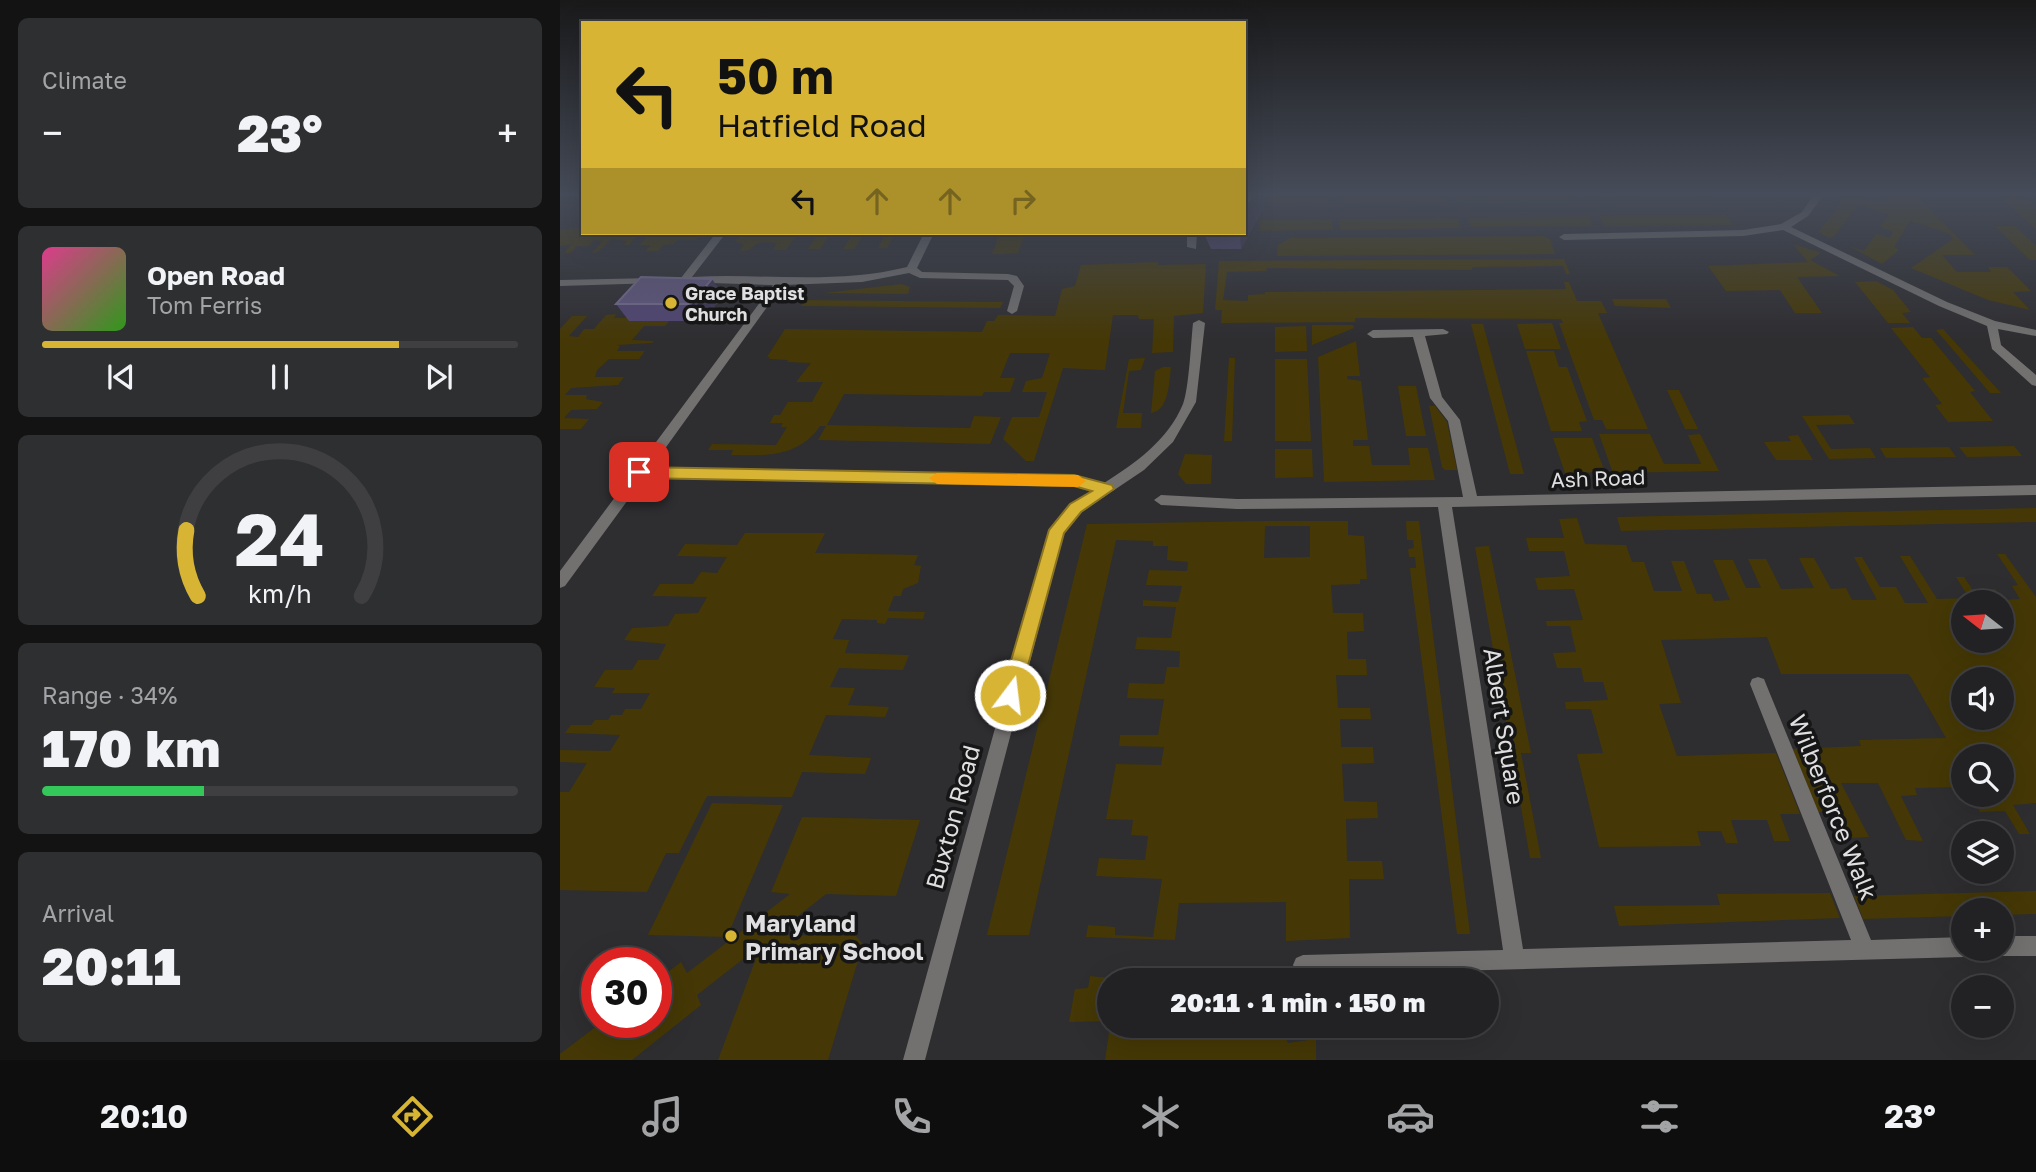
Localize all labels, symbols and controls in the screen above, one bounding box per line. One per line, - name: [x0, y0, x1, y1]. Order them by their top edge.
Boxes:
- text: 50 m: [717, 46, 834, 105]
- icon: left: [602, 49, 693, 140]
- text: Climate: [42, 66, 127, 94]
- text: 23°: [237, 101, 323, 163]
- text: Hatfield Road: [717, 106, 927, 144]
- text: −: [42, 110, 63, 155]
- text: +: [497, 110, 518, 155]
- icon: left: [785, 182, 823, 220]
- icon: ahead: [858, 182, 896, 220]
- icon: ahead: [931, 182, 969, 220]
- icon: right: [1004, 182, 1042, 220]
- text: Open Road: [147, 260, 285, 291]
- place label: Grace Baptist Church: [685, 282, 804, 325]
- text: Tom Ferris: [147, 291, 262, 319]
- marker: Grace Baptist Church: [663, 295, 679, 311]
- icon: previous: [102, 358, 140, 396]
- icon: pause: [261, 358, 299, 396]
- icon: next: [420, 358, 458, 396]
- pin: [609, 442, 669, 502]
- icon: arrive: [620, 453, 658, 491]
- street label: Ash Road: [1550, 463, 1646, 493]
- text: 24: [235, 495, 325, 582]
- text: km/h: [248, 578, 312, 609]
- north arrow: [1951, 590, 2014, 653]
- map controls: [1951, 590, 2014, 1038]
- street label: Albert Square: [1478, 645, 1532, 807]
- position arrow: [973, 658, 1047, 732]
- button: sound: [1951, 667, 2014, 730]
- text: Range · 34%: [42, 681, 177, 709]
- street label: Wilberforce Walk: [1784, 710, 1884, 904]
- text: 170 km: [42, 716, 221, 778]
- street label: Buxton Road: [919, 742, 985, 892]
- button: search: [1951, 744, 2014, 807]
- button: layers: [1951, 821, 2014, 884]
- button: +: [1951, 898, 2014, 961]
- text: Arrival: [42, 899, 114, 927]
- place label: Maryland Primary School: [745, 908, 924, 965]
- marker: Maryland Primary School: [723, 928, 739, 944]
- text: 20:11: [42, 934, 181, 996]
- speed limit sign: 30: [581, 947, 672, 1038]
- button: −: [1951, 975, 2014, 1038]
- text: 20:11 · 1 min · 150 m: [1171, 987, 1425, 1018]
- icon: directions: [388, 1092, 437, 1141]
- icon: music: [638, 1092, 687, 1141]
- icon: phone: [887, 1092, 936, 1141]
- icon: climate: [1136, 1092, 1185, 1141]
- icon: car: [1386, 1092, 1435, 1141]
- icon: filters: [1635, 1092, 1684, 1141]
- text: 20:10: [100, 1097, 188, 1135]
- text: 23°: [1884, 1097, 1936, 1135]

